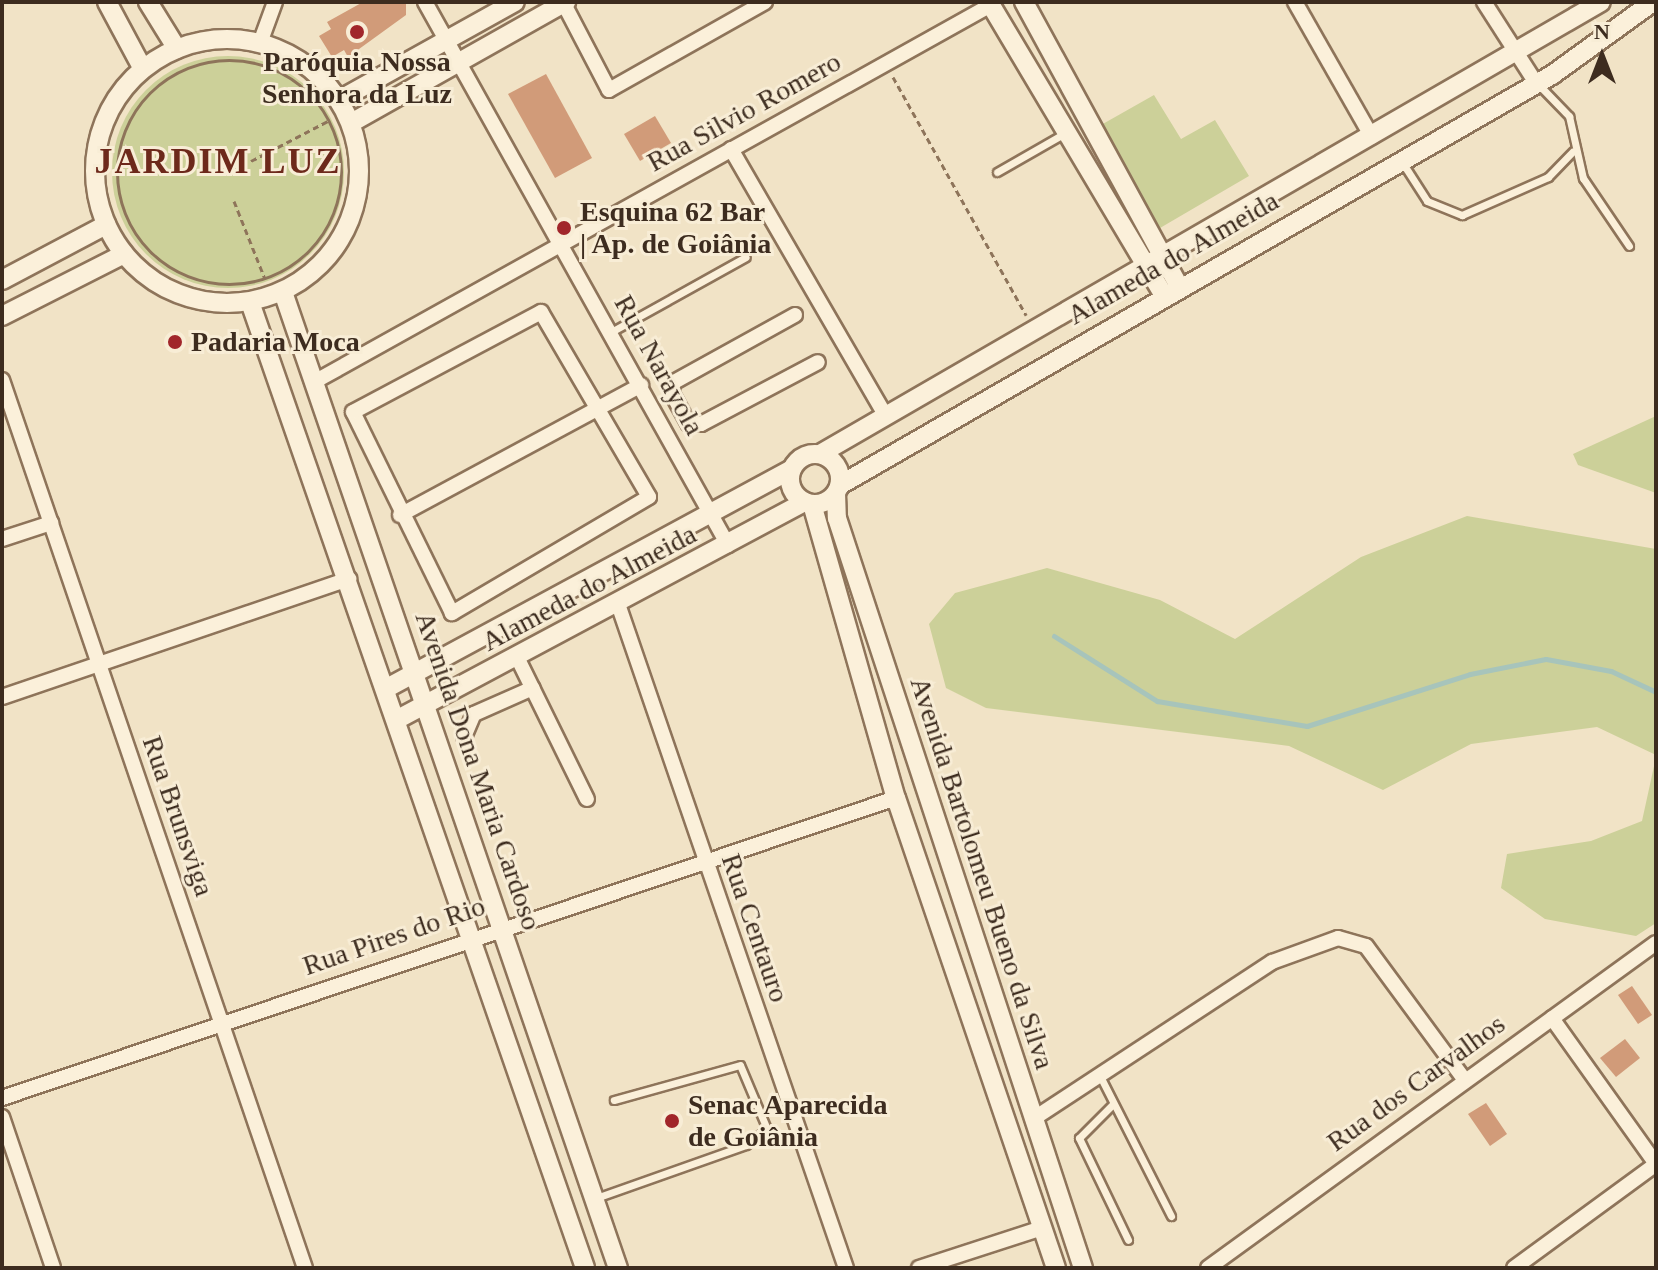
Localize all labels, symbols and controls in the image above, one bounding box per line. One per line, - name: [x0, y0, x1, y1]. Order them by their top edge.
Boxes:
- north arrow: [1562, 16, 1642, 96]
- text: N: [1594, 19, 1610, 44]
- marker: Paróquia Nossa Senhora da Luz: [348, 23, 366, 41]
- place label: Paróquia Nossa Senhora da Luz: [262, 45, 452, 111]
- street label: Rua Silvio Romero: [641, 45, 847, 179]
- district label: JARDIM LUZ: [94, 140, 342, 184]
- street label: Alameda do Almeida: [1061, 184, 1285, 332]
- place label: Esquina 62 Bar | Ap. de Goiânia: [580, 195, 773, 261]
- marker: Esquina 62 Bar | Ap. de Goiânia: [555, 219, 573, 237]
- street label: Rua Narayola: [607, 289, 711, 441]
- place label: Padaria Moca: [191, 325, 360, 359]
- marker: Padaria Moca: [166, 333, 184, 351]
- street label: Alameda do Almeida: [475, 517, 703, 659]
- street label: Avenida Dona Maria Cardoso: [408, 607, 548, 935]
- street label: Avenida Bartolomeu Bueno da Silva: [903, 673, 1061, 1073]
- street label: Rua Brunsviga: [135, 731, 221, 901]
- street label: Rua Centauro: [714, 849, 796, 1007]
- street label: Rua Pires do Rio: [298, 889, 490, 983]
- street label: Rua dos Carvalhos: [1321, 1007, 1511, 1159]
- place label: Senac Aparecida de Goiânia: [688, 1088, 889, 1154]
- marker: Senac Aparecida de Goiânia: [663, 1112, 681, 1130]

